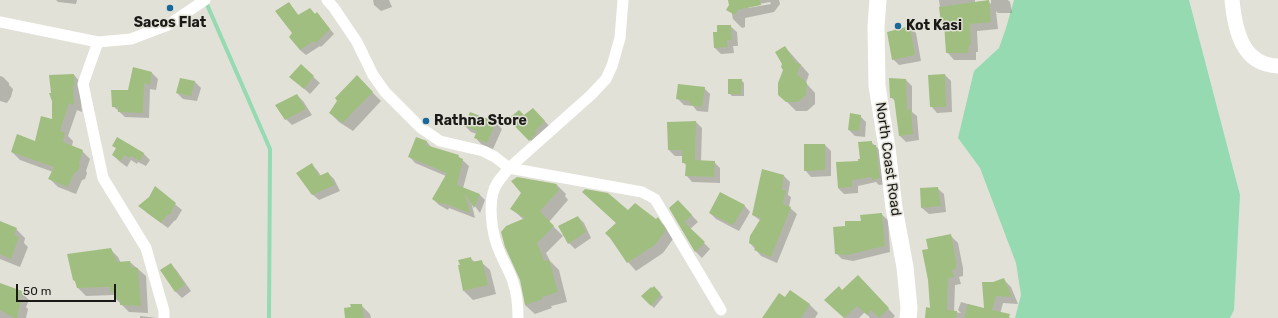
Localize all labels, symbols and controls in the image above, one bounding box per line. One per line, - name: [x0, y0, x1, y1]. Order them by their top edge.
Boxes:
- marker: Sacos Flat: [165, 3, 175, 13]
- place label: Sacos Flat: [134, 15, 206, 31]
- place label: Kot Kasi: [906, 18, 962, 34]
- marker: Kot Kasi: [893, 21, 903, 31]
- street label: North Coast Road: [872, 101, 904, 217]
- place label: Rathna Store: [434, 113, 527, 129]
- marker: Rathna Store: [421, 116, 431, 126]
- scale bar: [18, 276, 118, 302]
- text: 50 m: [23, 284, 51, 298]

